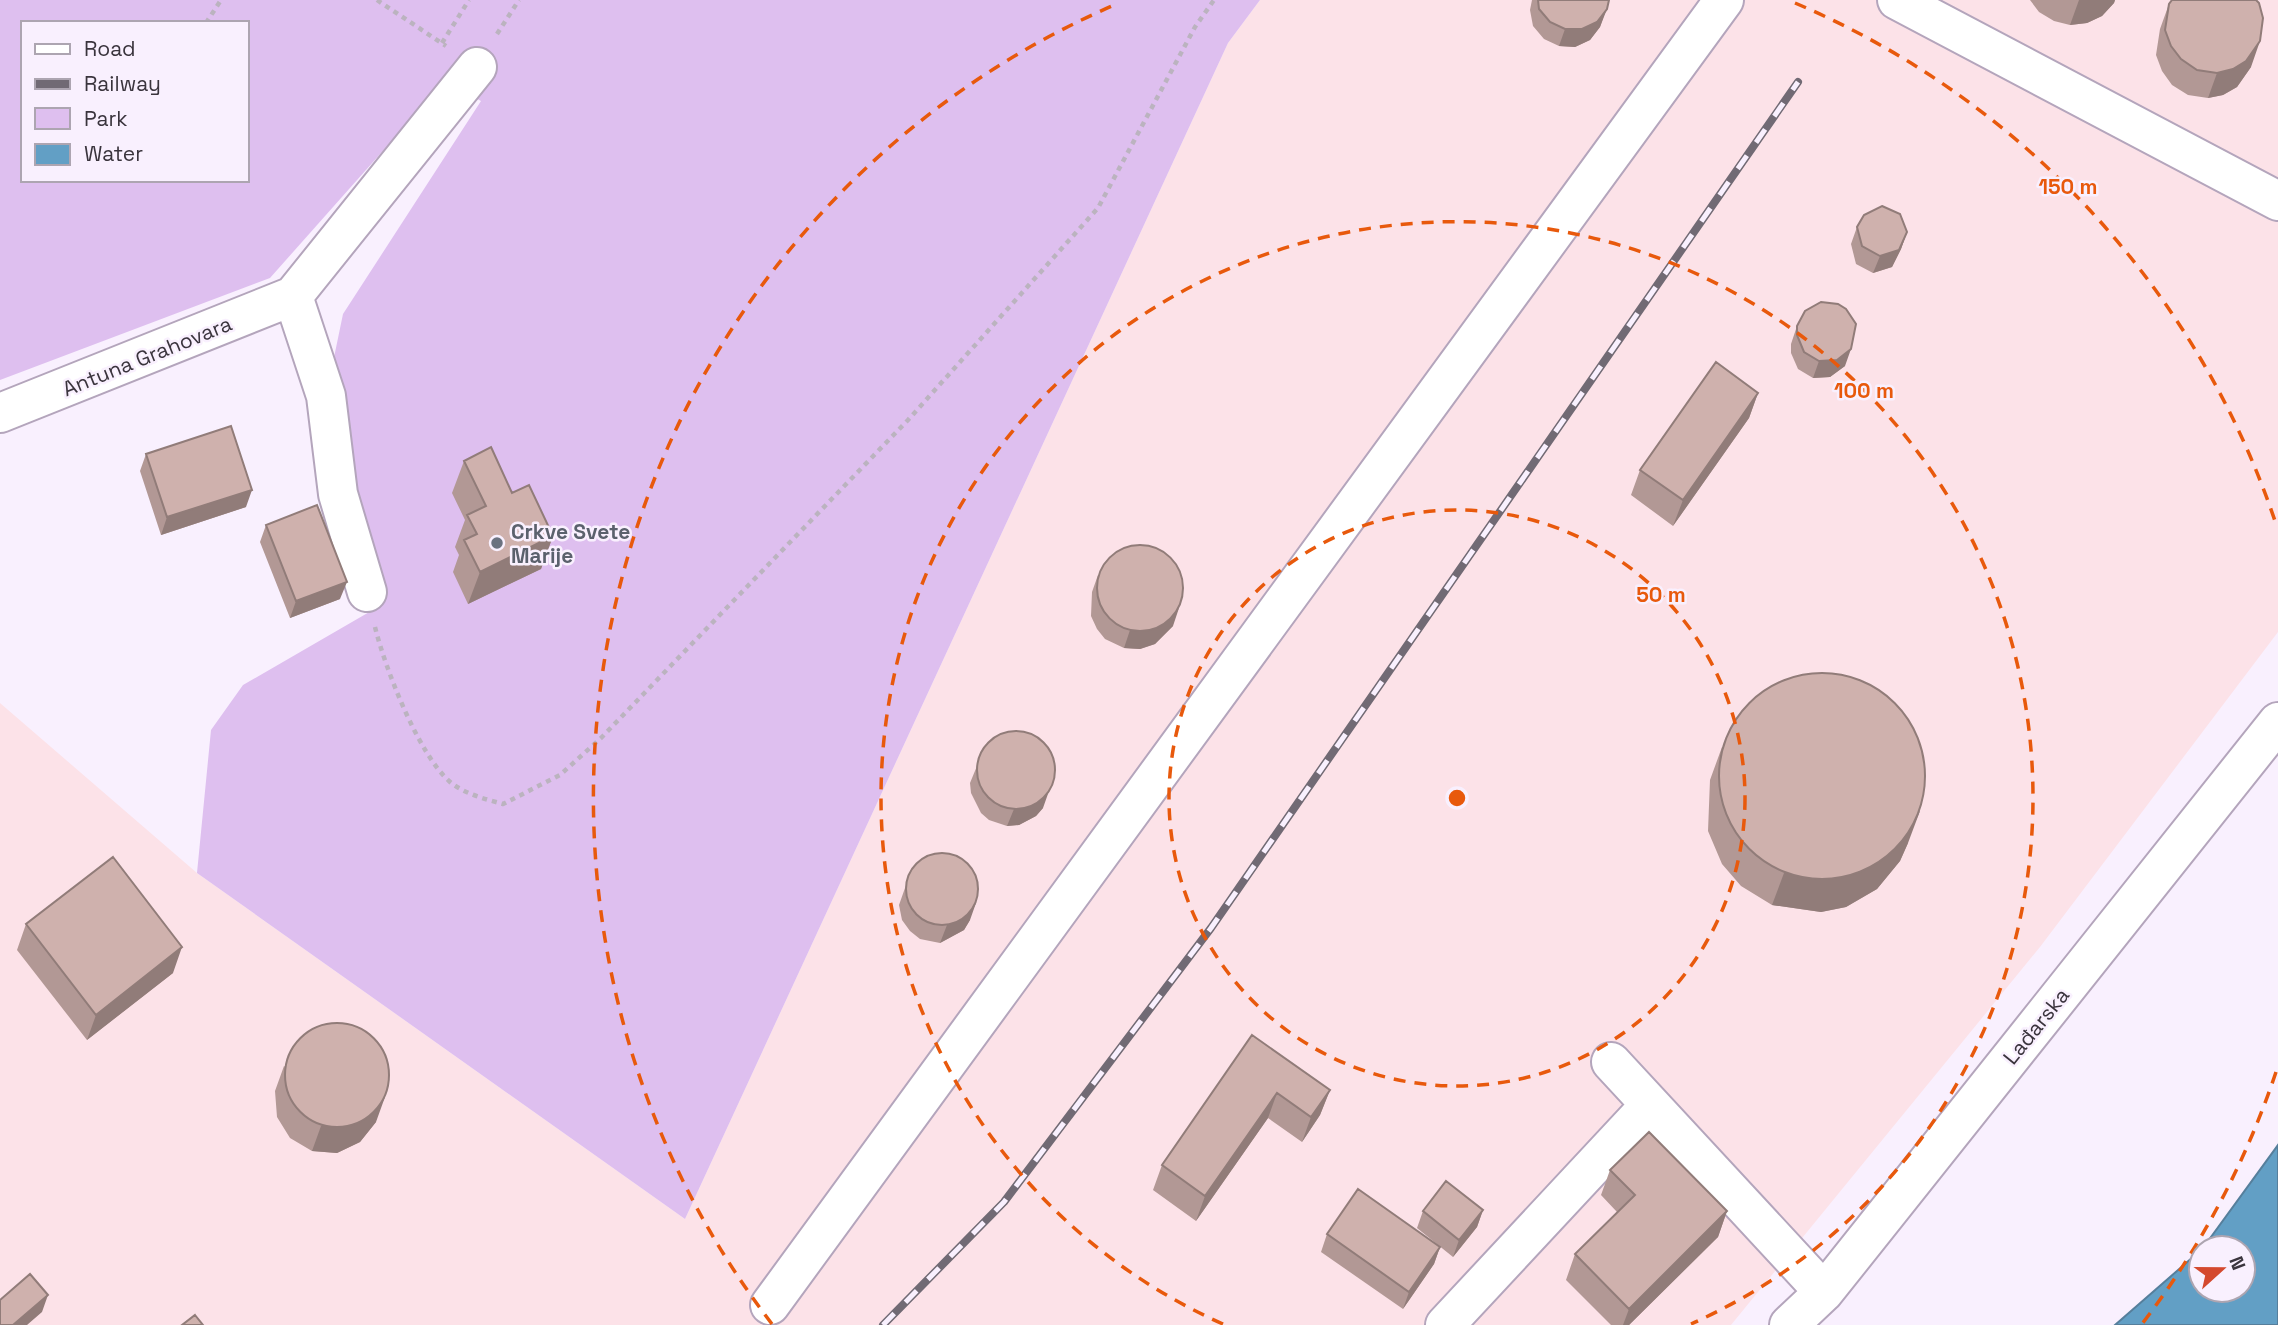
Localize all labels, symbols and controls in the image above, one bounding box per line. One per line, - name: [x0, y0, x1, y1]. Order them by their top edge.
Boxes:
- legend: [21, 21, 248, 182]
- text: Road: [84, 35, 136, 62]
- text: Railway: [84, 70, 161, 97]
- text: Park: [84, 105, 128, 132]
- text: Water: [84, 140, 143, 167]
- text: 150 m: [2039, 173, 2097, 200]
- street label: Antuna Grahovara: [58, 310, 236, 402]
- text: 100 m: [1834, 377, 1894, 404]
- place label: Crkve Svete Marije: [511, 518, 630, 569]
- marker: Crkve Svete Marije: [489, 535, 505, 551]
- text: 50 m: [1636, 581, 1686, 608]
- centre of rings: [1445, 786, 1469, 810]
- street label: Lađarska: [1997, 982, 2075, 1070]
- north arrow: [2187, 1234, 2257, 1304]
- text: N: [2223, 1253, 2251, 1274]

